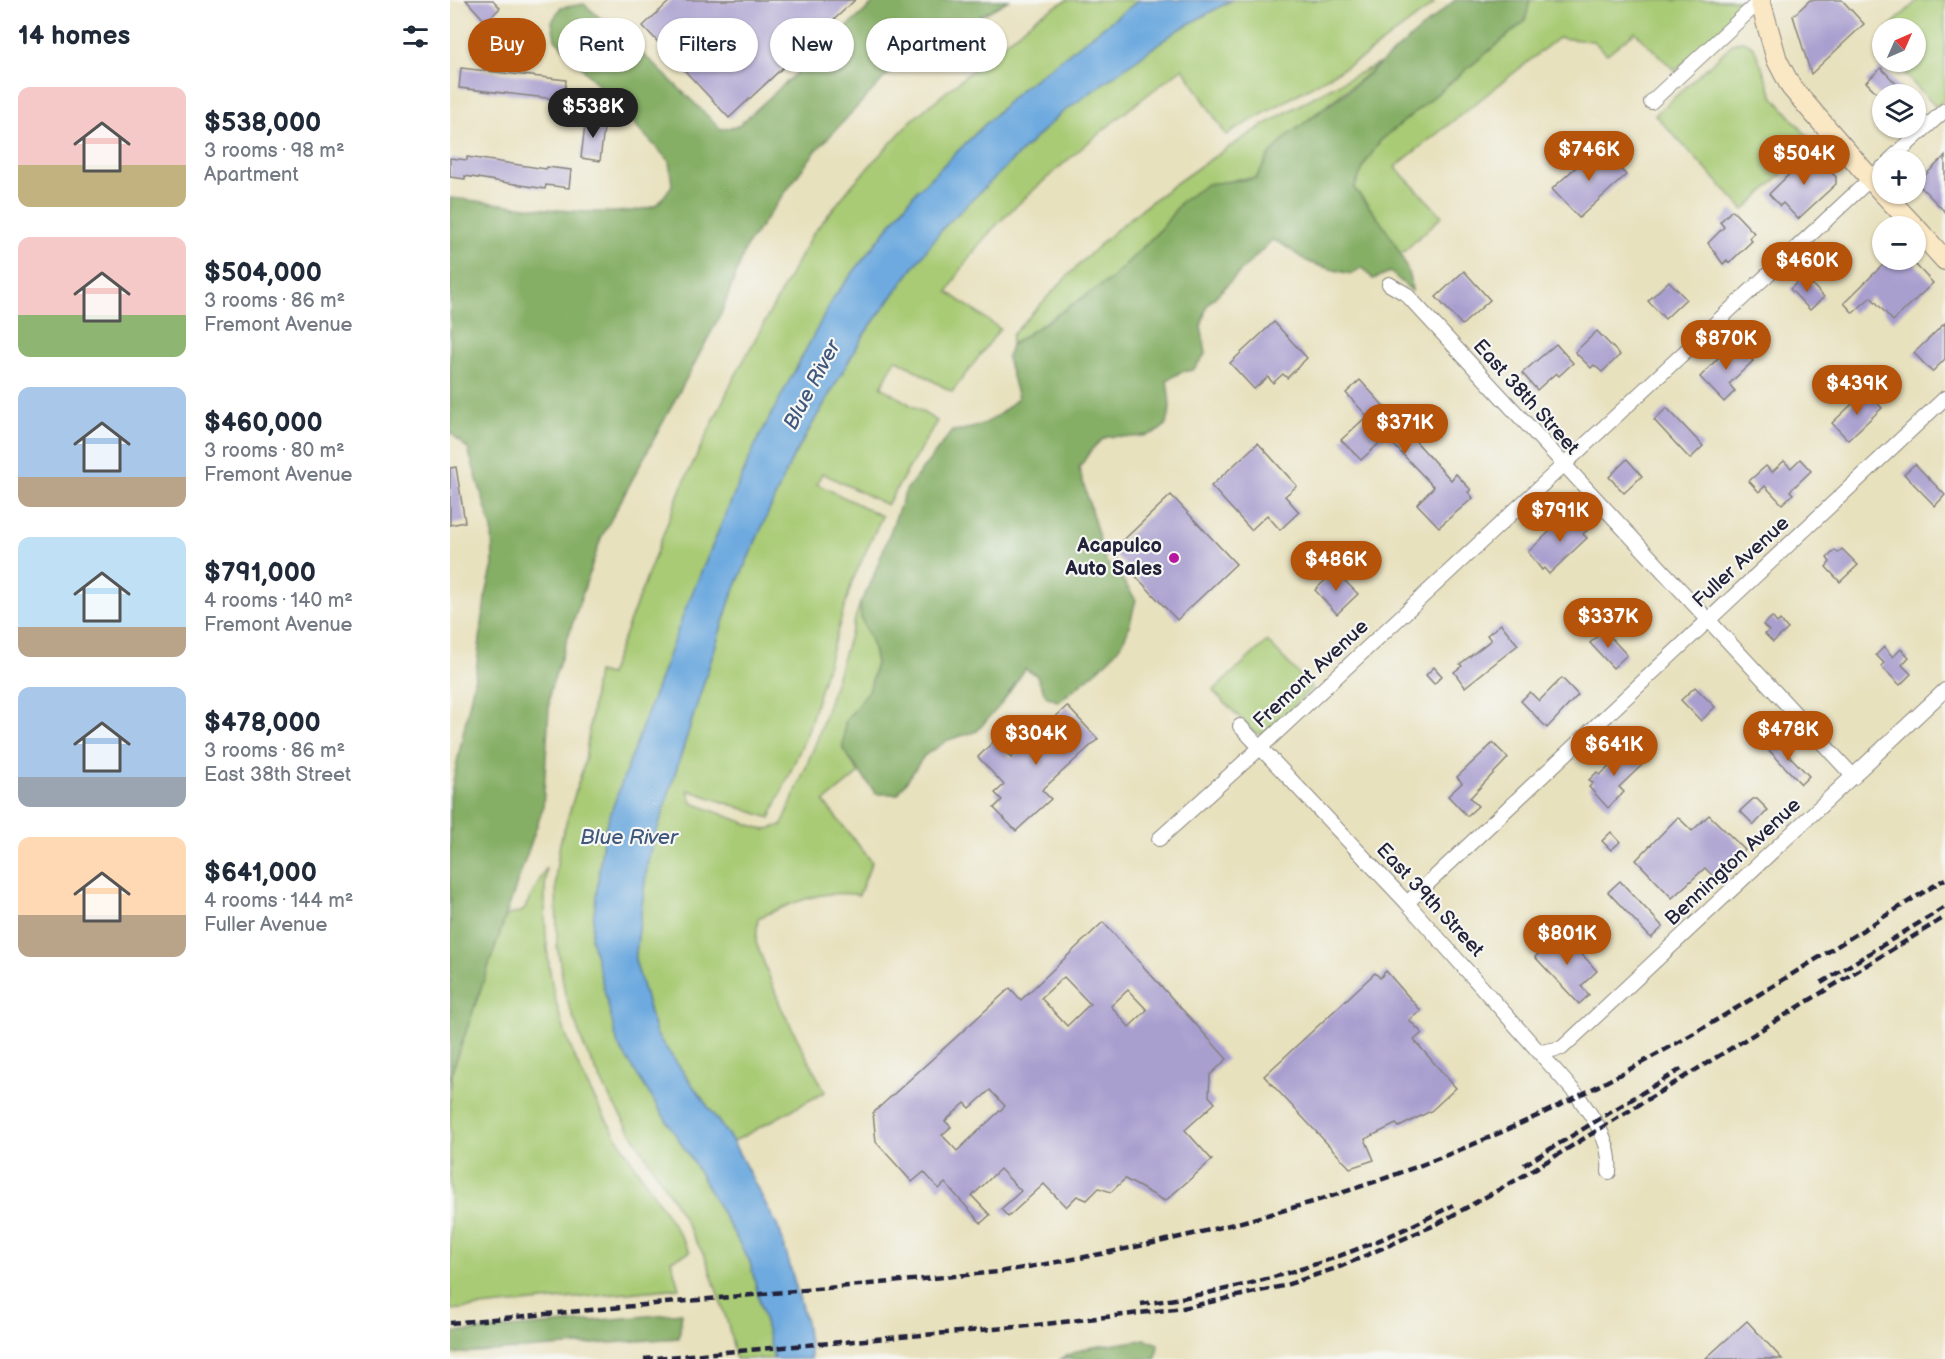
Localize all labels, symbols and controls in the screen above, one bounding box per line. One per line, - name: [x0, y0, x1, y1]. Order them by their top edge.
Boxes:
- chip: Buy: [468, 18, 546, 72]
- chip: Rent: [558, 18, 645, 72]
- chip: Filters: [657, 18, 758, 72]
- chip: New: [770, 18, 854, 72]
- chip: Apartment: [866, 18, 1007, 72]
- north arrow: [1872, 18, 1926, 72]
- map controls: [1872, 18, 1926, 270]
- icon: filters: [399, 20, 432, 53]
- text: 14 homes: [18, 21, 130, 52]
- button: layers: [1872, 84, 1926, 138]
- pin: $538K: [551, 88, 635, 139]
- text: $538K: [562, 95, 624, 119]
- text: $538,000: [204, 108, 321, 139]
- icon: home: [66, 111, 138, 183]
- pin: $746K: [1547, 131, 1631, 182]
- pin: $504K: [1762, 135, 1846, 186]
- text: $746K: [1558, 138, 1620, 162]
- text: 3 rooms · 98 m²: [204, 139, 345, 163]
- text: $504K: [1773, 142, 1835, 166]
- button: +: [1872, 150, 1926, 204]
- text: Apartment: [204, 163, 299, 187]
- button: −: [1872, 216, 1926, 270]
- pin: $460K: [1765, 242, 1849, 293]
- text: $460K: [1775, 249, 1839, 273]
- text: $504,000: [204, 258, 322, 289]
- icon: home: [66, 261, 138, 333]
- text: 3 rooms · 86 m²: [204, 289, 345, 313]
- text: Fremont Avenue: [204, 313, 352, 337]
- pin: $870K: [1684, 320, 1768, 371]
- text: $870K: [1695, 327, 1757, 351]
- street label: East 38th Street: [1468, 334, 1584, 460]
- water label: Blue River: [778, 335, 847, 434]
- pin: $439K: [1815, 365, 1899, 416]
- text: $439K: [1826, 372, 1888, 396]
- pin: $371K: [1363, 404, 1447, 455]
- text: $460,000: [204, 408, 323, 439]
- icon: home: [66, 411, 138, 483]
- text: $371K: [1376, 411, 1434, 435]
- text: 3 rooms · 80 m²: [204, 439, 345, 463]
- text: Fremont Avenue: [204, 463, 352, 487]
- pin: $791K: [1518, 492, 1602, 543]
- text: $791K: [1531, 499, 1589, 523]
- street label: Fuller Avenue: [1688, 511, 1794, 613]
- place label: Acapulco Auto Sales: [1065, 534, 1162, 581]
- pin: $486K: [1294, 541, 1378, 592]
- text: $486K: [1305, 548, 1367, 572]
- marker: Acapulco Auto Sales: [1167, 551, 1181, 565]
- text: $791,000: [204, 558, 316, 589]
- icon: home: [66, 561, 138, 633]
- text: 4 rooms · 140 m²: [204, 589, 353, 613]
- pin: $337K: [1566, 598, 1650, 649]
- text: $337K: [1577, 605, 1639, 629]
- text: Fremont Avenue: [204, 613, 352, 637]
- street label: Fremont Avenue: [1249, 615, 1374, 733]
- text: $478,000: [204, 708, 321, 739]
- icon: home: [66, 711, 138, 783]
- pin: $478K: [1746, 711, 1830, 762]
- pin: $304K: [994, 715, 1078, 766]
- text: $478K: [1757, 718, 1819, 742]
- text: $304K: [1005, 722, 1067, 746]
- pin: $641K: [1572, 726, 1656, 777]
- text: $641K: [1585, 733, 1643, 757]
- text: 3 rooms · 86 m²: [204, 739, 345, 763]
- text: East 38th Street: [204, 763, 351, 787]
- street label: Bennington Avenue: [1660, 793, 1806, 931]
- water label: Blue River: [580, 825, 679, 850]
- street label: East 39th Street: [1371, 838, 1489, 962]
- text: $641,000: [204, 858, 317, 889]
- icon: home: [66, 861, 138, 933]
- text: 4 rooms · 144 m²: [204, 889, 353, 913]
- text: Fuller Avenue: [204, 913, 327, 937]
- pin: $801K: [1525, 915, 1609, 966]
- text: $801K: [1537, 922, 1597, 946]

